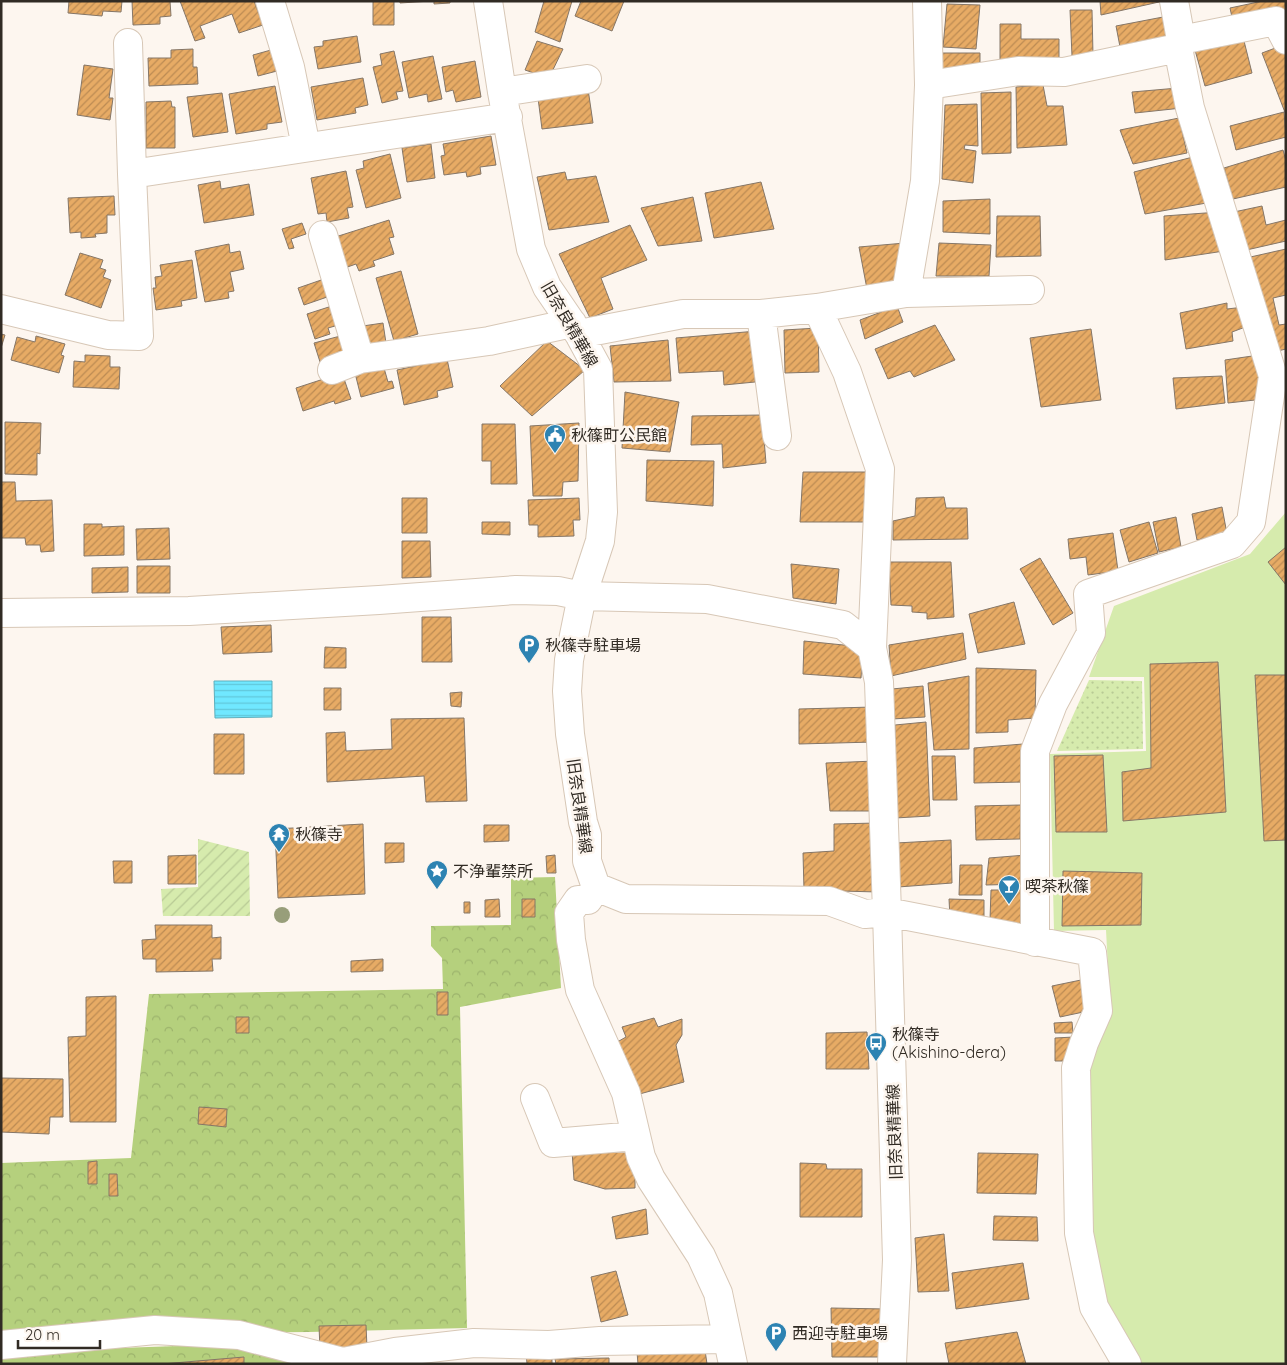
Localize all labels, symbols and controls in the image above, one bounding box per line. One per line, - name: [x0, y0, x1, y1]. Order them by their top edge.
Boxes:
- street label: 旧奈良精華線: [537, 277, 603, 371]
- public building icon: 秋篠町公民館: [543, 423, 567, 454]
- place label: 秋篠町公民館: [571, 425, 667, 445]
- parking icon: 秋篠寺駐車場: [517, 633, 541, 664]
- place label: 秋篠寺駐車場: [545, 635, 641, 655]
- street label: 旧奈良精華線: [563, 757, 597, 855]
- temple icon: 秋篠寺: [267, 822, 291, 853]
- place label: 秋篠寺: [295, 824, 343, 844]
- place icon: 不浄輩禁所: [425, 859, 449, 890]
- place label: 不浄輩禁所: [453, 861, 533, 881]
- bar icon: 喫茶秋篠: [997, 874, 1021, 905]
- place label: 喫茶秋篠: [1025, 876, 1089, 896]
- place label: 秋篠寺 (Akishino-dera): [892, 1024, 1006, 1062]
- bus stop icon: 秋篠寺 (Akishino-dera): [864, 1031, 888, 1062]
- street label: 旧奈良精華線: [882, 1084, 906, 1180]
- scale bar: [18, 1318, 100, 1350]
- parking icon: 西迎寺駐車場: [764, 1321, 788, 1352]
- place label: 西迎寺駐車場: [792, 1323, 888, 1343]
- text: 20 m: [25, 1325, 60, 1344]

